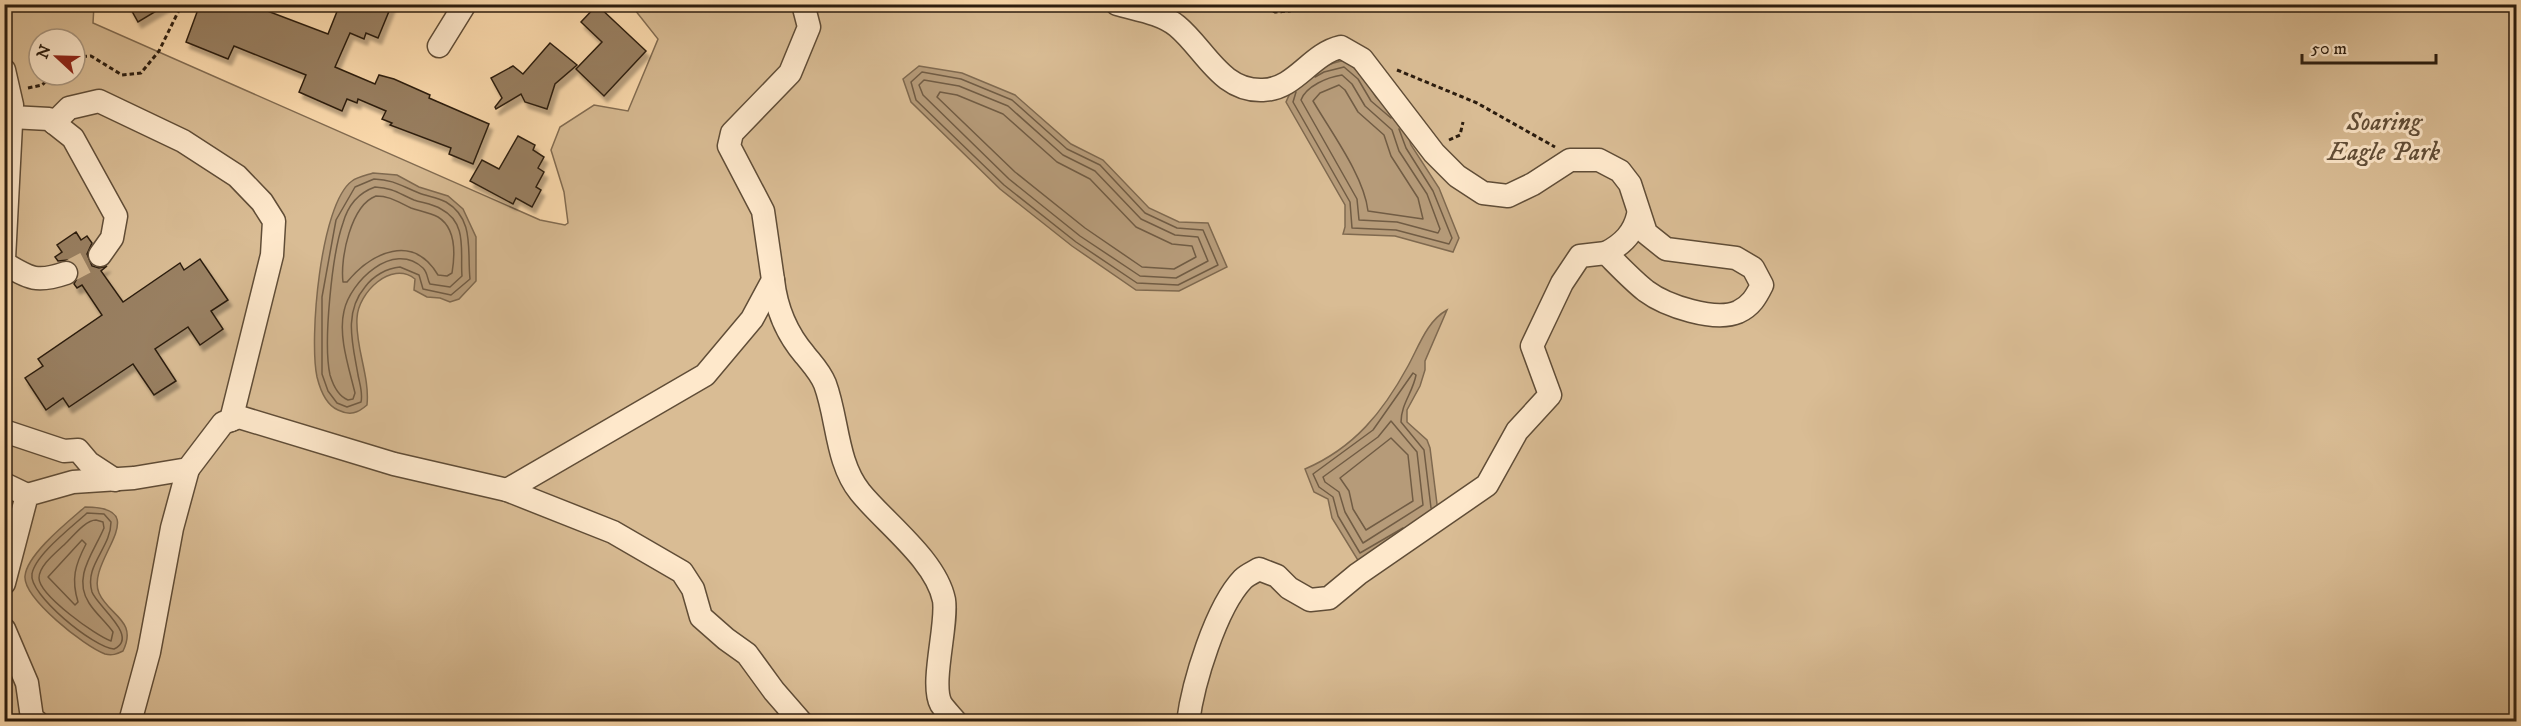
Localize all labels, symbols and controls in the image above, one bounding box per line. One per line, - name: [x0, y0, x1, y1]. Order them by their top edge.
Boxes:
- north arrow: [27, 27, 87, 87]
- scale bar: [2302, 27, 2436, 65]
- text: 50 m: [2311, 38, 2347, 60]
- text: N: [32, 42, 56, 62]
- park label: Soaring Eagle Park: [2326, 106, 2440, 169]

